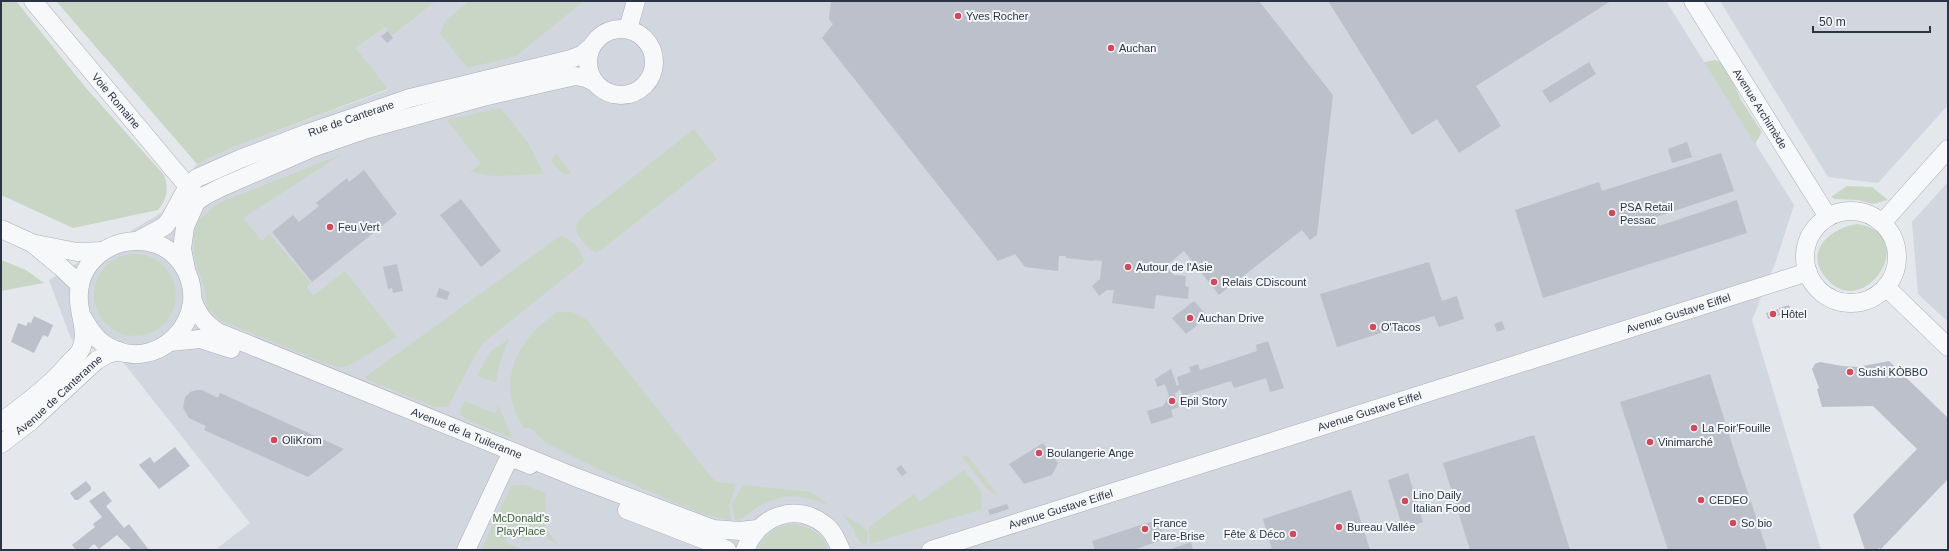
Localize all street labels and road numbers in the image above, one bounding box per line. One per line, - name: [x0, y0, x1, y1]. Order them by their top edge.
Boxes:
- street label: Avenue Archimède: [1731, 66, 1790, 151]
- street label: Voie Romaine: [90, 71, 143, 131]
- street label: Rue de Canterane: [306, 98, 395, 139]
- street label: Avenue Gustave Eiffel: [1625, 291, 1732, 335]
- street label: Avenue de Canteranne: [13, 352, 104, 437]
- street label: Avenue Gustave Eiffel: [1316, 389, 1423, 433]
- street label: Avenue de la Tuileranne: [409, 405, 524, 461]
- street label: Avenue Gustave Eiffel: [1007, 487, 1114, 531]

